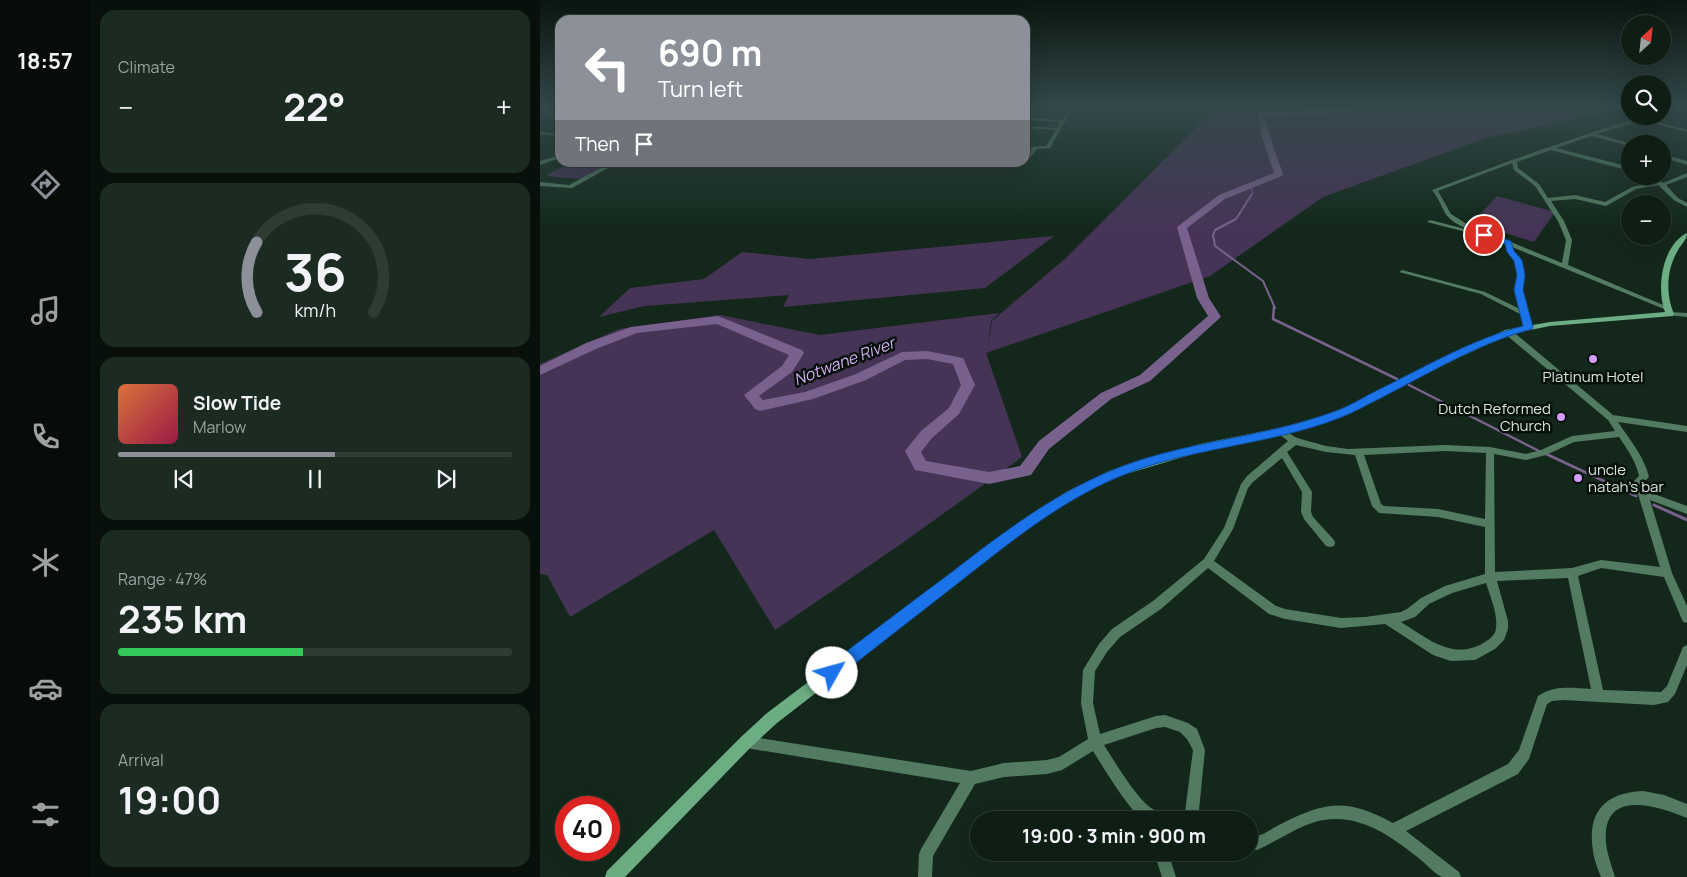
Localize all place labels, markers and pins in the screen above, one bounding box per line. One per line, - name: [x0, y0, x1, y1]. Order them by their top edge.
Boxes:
- pin: [1463, 214, 1505, 256]
- marker: Platinum Hotel: [1587, 353, 1599, 365]
- place label: Platinum Hotel: [1542, 366, 1644, 387]
- place label: Dutch Reformed Church: [1438, 398, 1551, 436]
- marker: Dutch Reformed Church: [1555, 411, 1567, 423]
- place label: uncle natah's bar: [1588, 459, 1664, 497]
- marker: uncle natah's bar: [1572, 472, 1584, 484]

